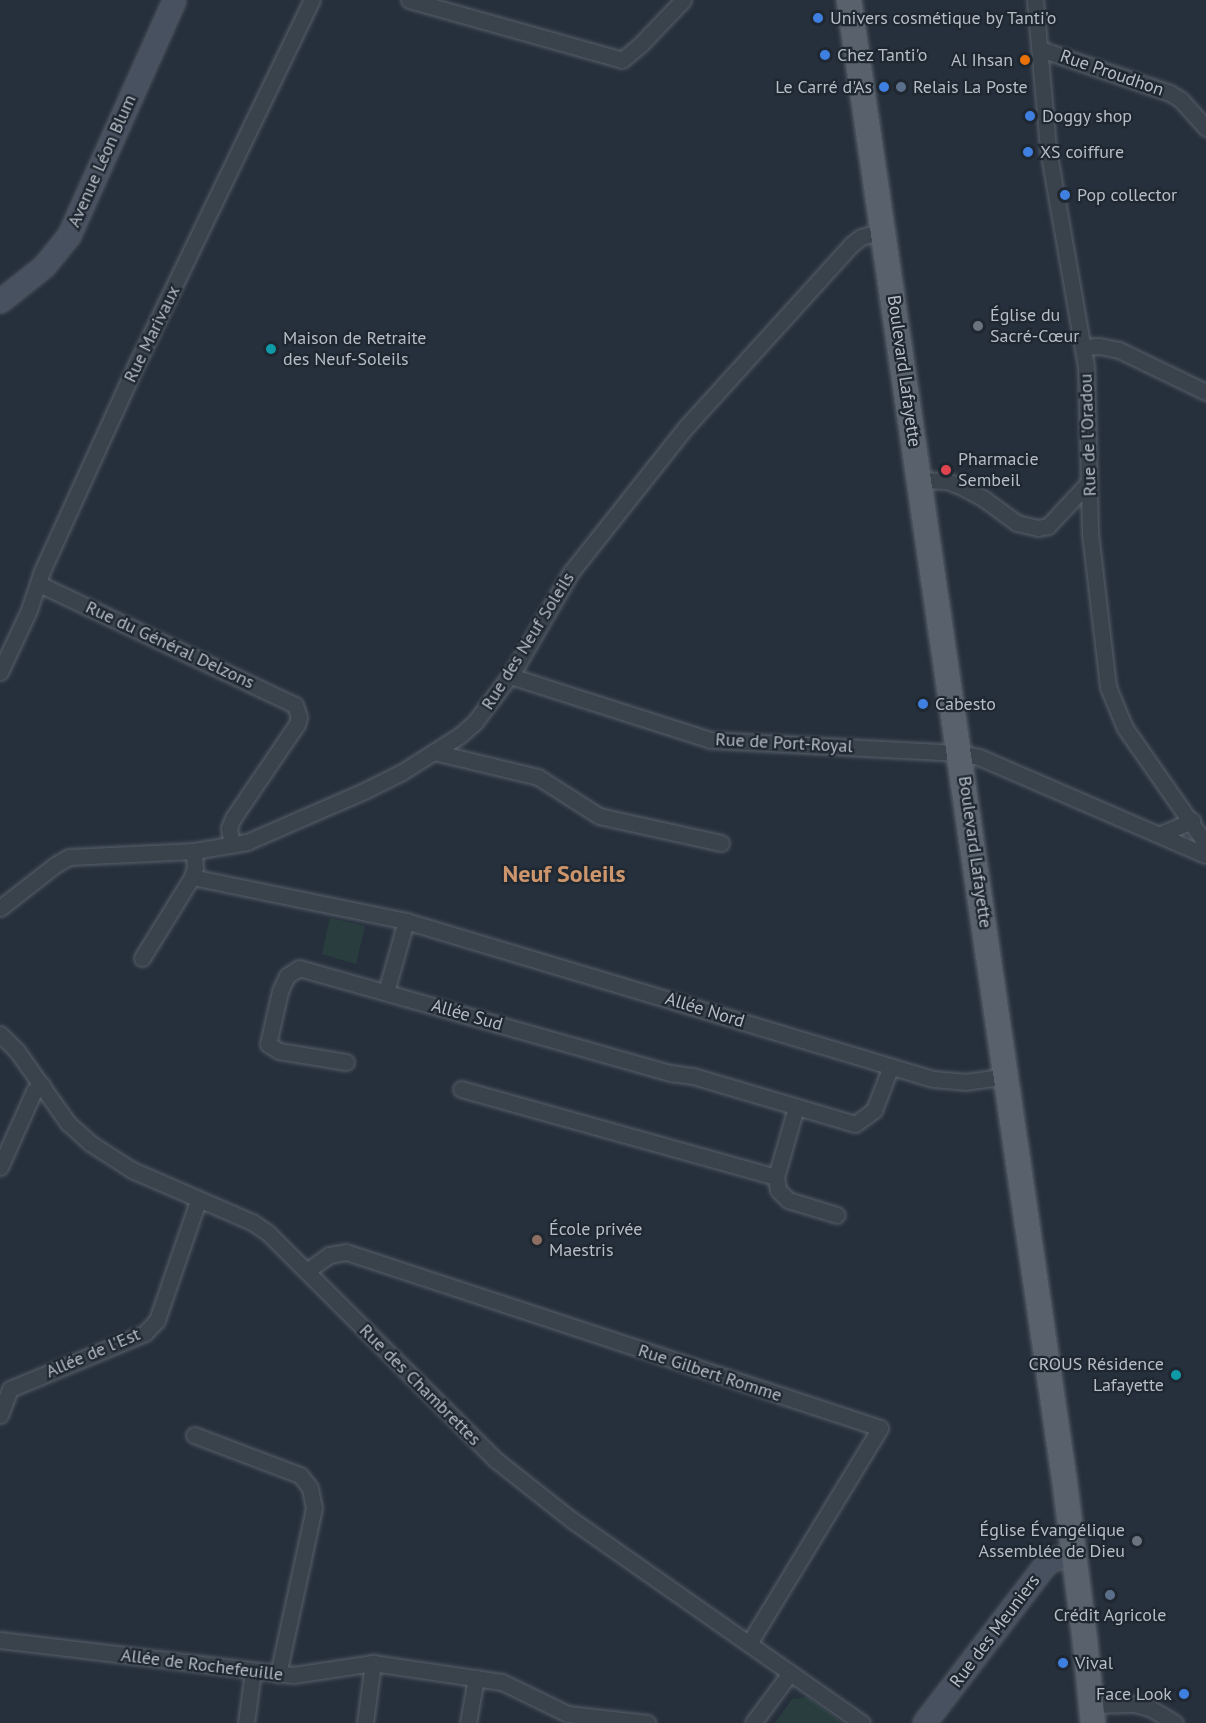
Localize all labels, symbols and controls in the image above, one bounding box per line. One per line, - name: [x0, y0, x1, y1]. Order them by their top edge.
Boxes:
- place label: Univers cosmétique by Tanti'o: [830, 7, 1058, 29]
- marker: Univers cosmétique by Tanti'o: [811, 11, 825, 25]
- place label: Chez Tanti'o: [837, 44, 928, 66]
- street label: Rue Proudhon: [1057, 45, 1167, 101]
- marker: Chez Tanti'o: [818, 48, 832, 62]
- place label: Al Ihsan: [951, 49, 1013, 71]
- marker: Al Ihsan: [1018, 53, 1032, 67]
- place label: Le Carré d'As: [775, 76, 872, 98]
- place label: Relais La Poste: [913, 76, 1028, 98]
- marker: Le Carré d'As: [877, 80, 891, 94]
- marker: Relais La Poste: [894, 80, 908, 94]
- street label: Avenue Léon Blum: [63, 91, 141, 231]
- place label: Doggy shop: [1042, 105, 1133, 127]
- marker: Doggy shop: [1023, 109, 1037, 123]
- place label: XS coiffure: [1040, 141, 1124, 163]
- marker: XS coiffure: [1021, 145, 1035, 159]
- place label: Pop collector: [1077, 184, 1177, 206]
- marker: Pop collector: [1058, 188, 1072, 202]
- street label: Rue Marivaux: [119, 282, 185, 386]
- street label: Boulevard Lafayette: [883, 294, 925, 448]
- place label: Église du Sacré-Cœur: [990, 305, 1079, 348]
- marker: Église du Sacré-Cœur: [971, 319, 985, 333]
- place label: Maison de Retraite des Neuf-Soleils: [283, 328, 427, 370]
- marker: Maison de Retraite des Neuf-Soleils: [264, 342, 278, 356]
- street label: Rue de l'Oradou: [1075, 373, 1101, 497]
- place label: Pharmacie Sembeil: [958, 449, 1039, 492]
- marker: Pharmacie Sembeil: [939, 463, 953, 477]
- street label: Rue des Neuf Soleils: [477, 568, 579, 714]
- street label: Rue du Général Delzons: [82, 596, 258, 694]
- place label: Cabesto: [935, 693, 996, 715]
- marker: Cabesto: [916, 697, 930, 711]
- street label: Rue de Port-Royal: [715, 729, 853, 757]
- street label: Boulevard Lafayette: [954, 775, 996, 929]
- district label: Neuf Soleils: [502, 860, 626, 888]
- street label: Allée Nord: [663, 988, 747, 1032]
- street label: Allée Sud: [429, 995, 505, 1035]
- place label: École privée Maestris: [549, 1219, 642, 1262]
- marker: École privée Maestris: [530, 1233, 544, 1247]
- street label: Rue des Chambrettes: [355, 1320, 485, 1450]
- street label: Allée de l'Est: [43, 1324, 143, 1382]
- street label: Rue Gilbert Romme: [636, 1340, 784, 1406]
- place label: CROUS Résidence Lafayette: [1028, 1354, 1164, 1396]
- marker: CROUS Résidence Lafayette: [1169, 1368, 1183, 1382]
- place label: Église Évangélique Assemblée de Dieu: [979, 1520, 1125, 1562]
- marker: Église Évangélique Assemblée de Dieu: [1130, 1534, 1144, 1548]
- street label: Rue des Meuniers: [945, 1570, 1045, 1692]
- marker: Crédit Agricole: [1103, 1588, 1117, 1602]
- place label: Crédit Agricole: [1053, 1604, 1167, 1626]
- street label: Allée de Rochefeuille: [120, 1644, 284, 1686]
- place label: Vival: [1075, 1652, 1113, 1674]
- marker: Vival: [1056, 1656, 1070, 1670]
- place label: Face Look: [1096, 1683, 1172, 1705]
- marker: Face Look: [1177, 1687, 1191, 1701]

